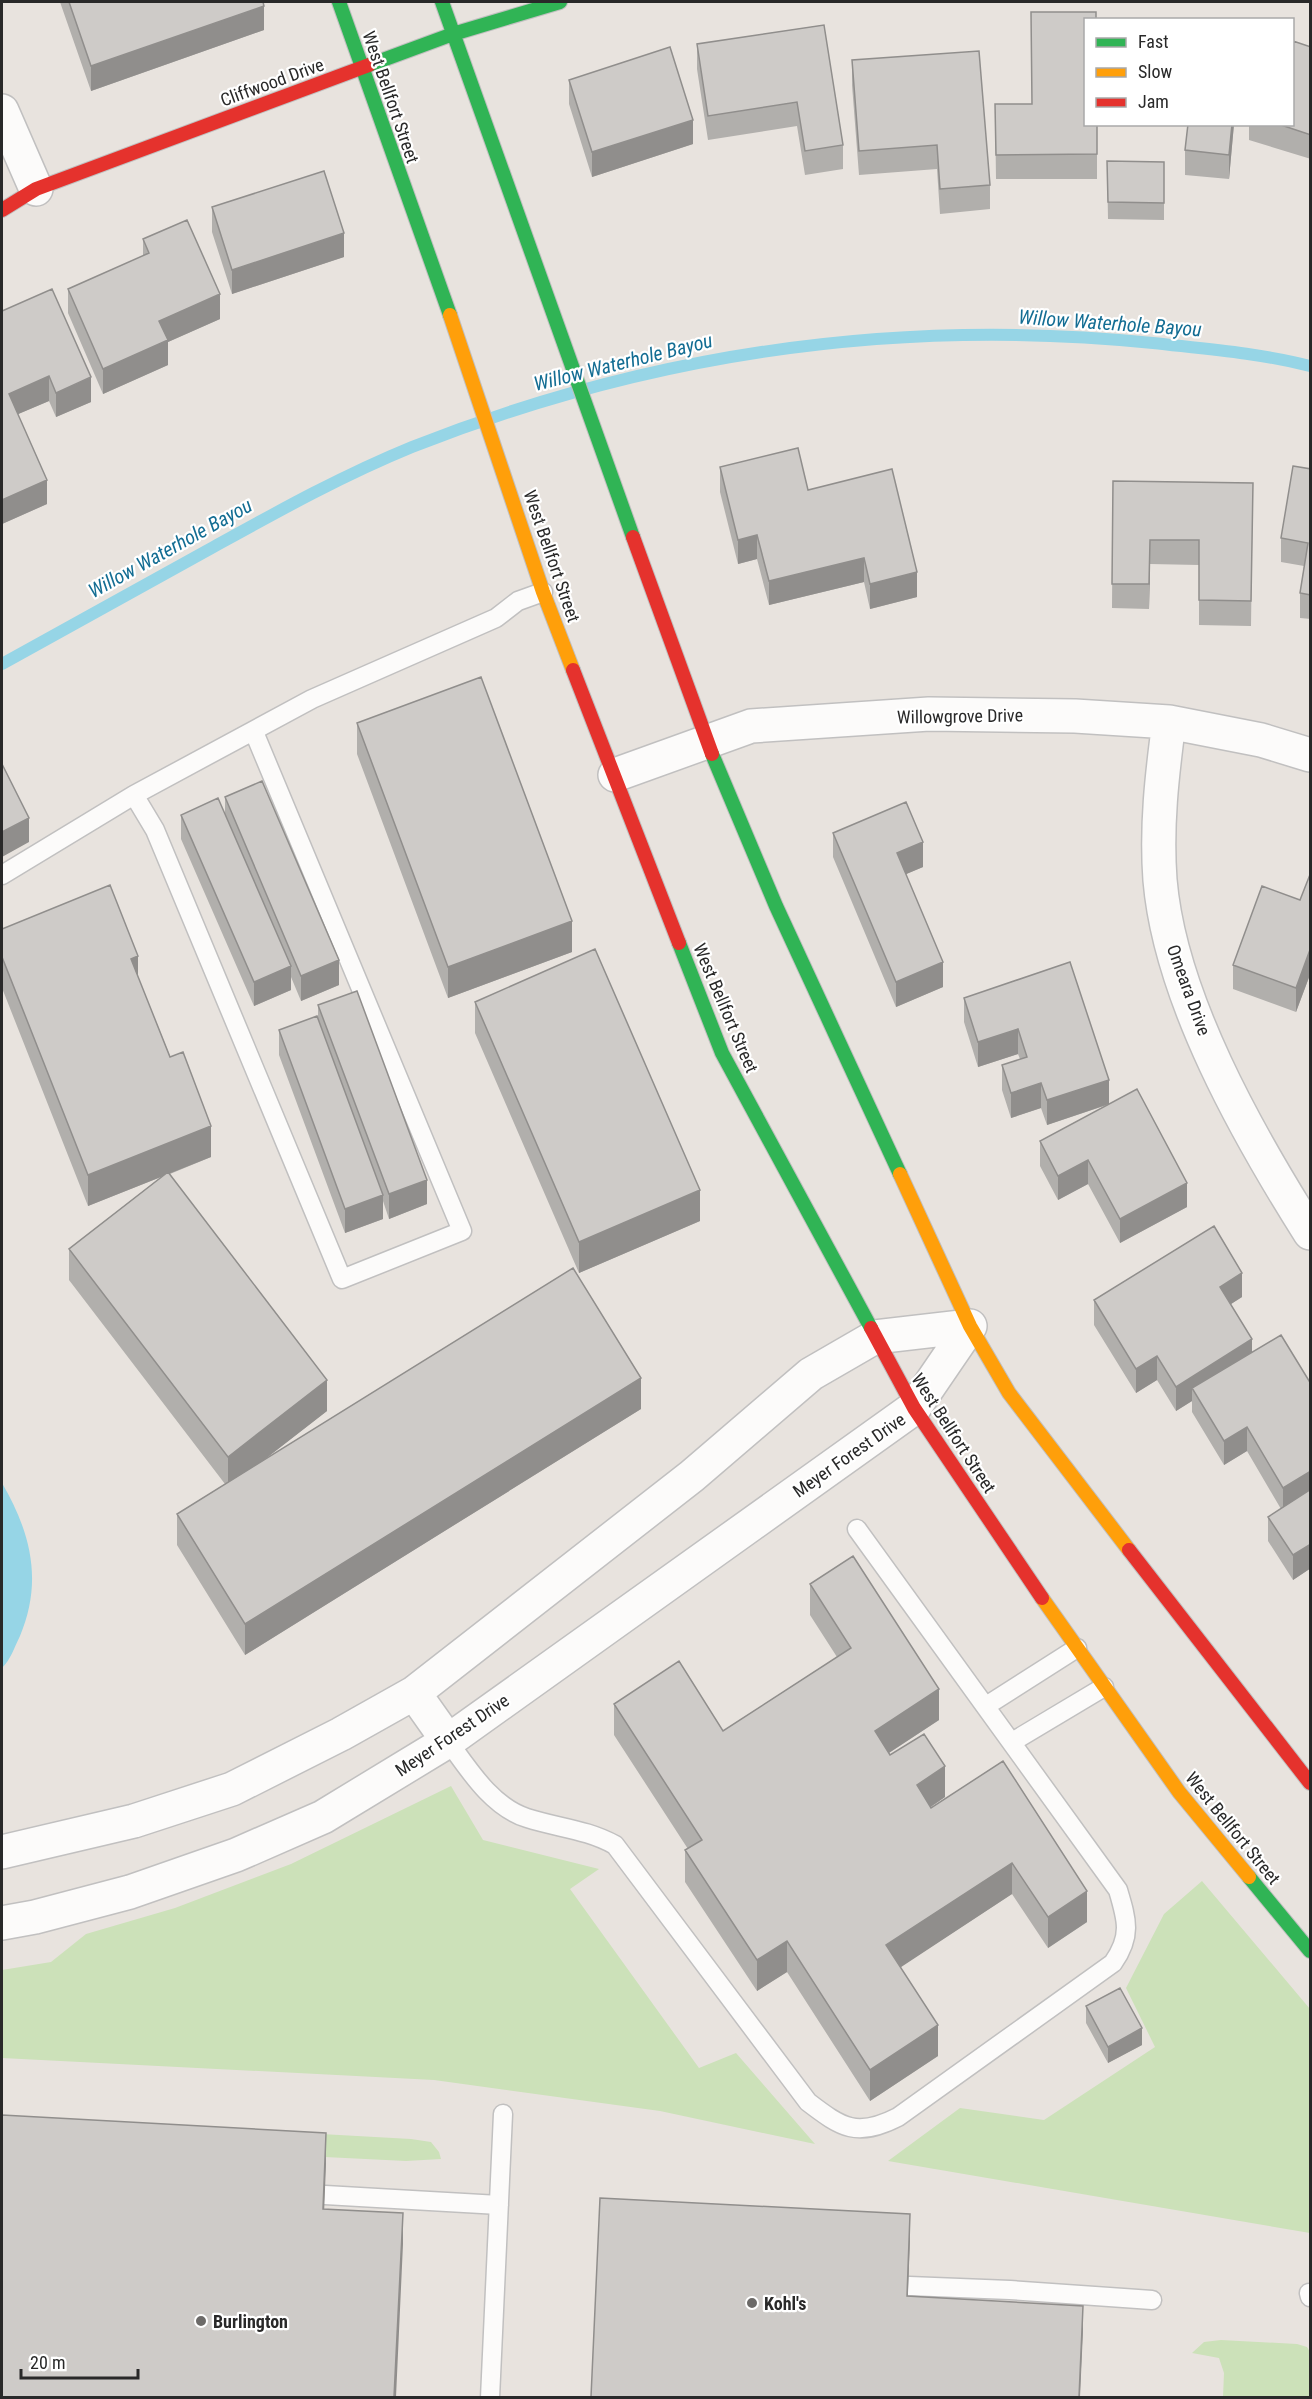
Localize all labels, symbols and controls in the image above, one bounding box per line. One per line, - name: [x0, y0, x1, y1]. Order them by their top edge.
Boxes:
- legend: [1084, 18, 1294, 126]
- street label: West Bellfort Street: [359, 28, 423, 166]
- text: Fast: [1138, 31, 1169, 52]
- street label: Cliffwood Drive: [217, 54, 327, 110]
- text: Slow: [1138, 61, 1173, 82]
- text: Jam: [1138, 91, 1169, 112]
- water label: Willow Waterhole Bayou: [1018, 305, 1202, 341]
- water label: Willow Waterhole Bayou: [531, 328, 715, 396]
- street label: West Bellfort Street: [520, 487, 584, 625]
- water label: Willow Waterhole Bayou: [84, 493, 256, 603]
- street label: Willowgrove Drive: [897, 704, 1023, 728]
- street label: West Bellfort Street: [689, 940, 763, 1076]
- street label: Omeara Drive: [1163, 942, 1215, 1038]
- street label: West Bellfort Street: [908, 1369, 1000, 1497]
- street label: Meyer Forest Drive: [789, 1408, 909, 1502]
- street label: Meyer Forest Drive: [391, 1689, 513, 1781]
- street label: West Bellfort Street: [1181, 1768, 1285, 1888]
- place label: Kohl's: [764, 2293, 806, 2314]
- marker: Kohl's: [745, 2296, 759, 2310]
- place label: Burlington: [213, 2311, 288, 2332]
- marker: Burlington: [194, 2314, 208, 2328]
- scale bar: [21, 2342, 138, 2380]
- text: 20 m: [30, 2352, 65, 2373]

